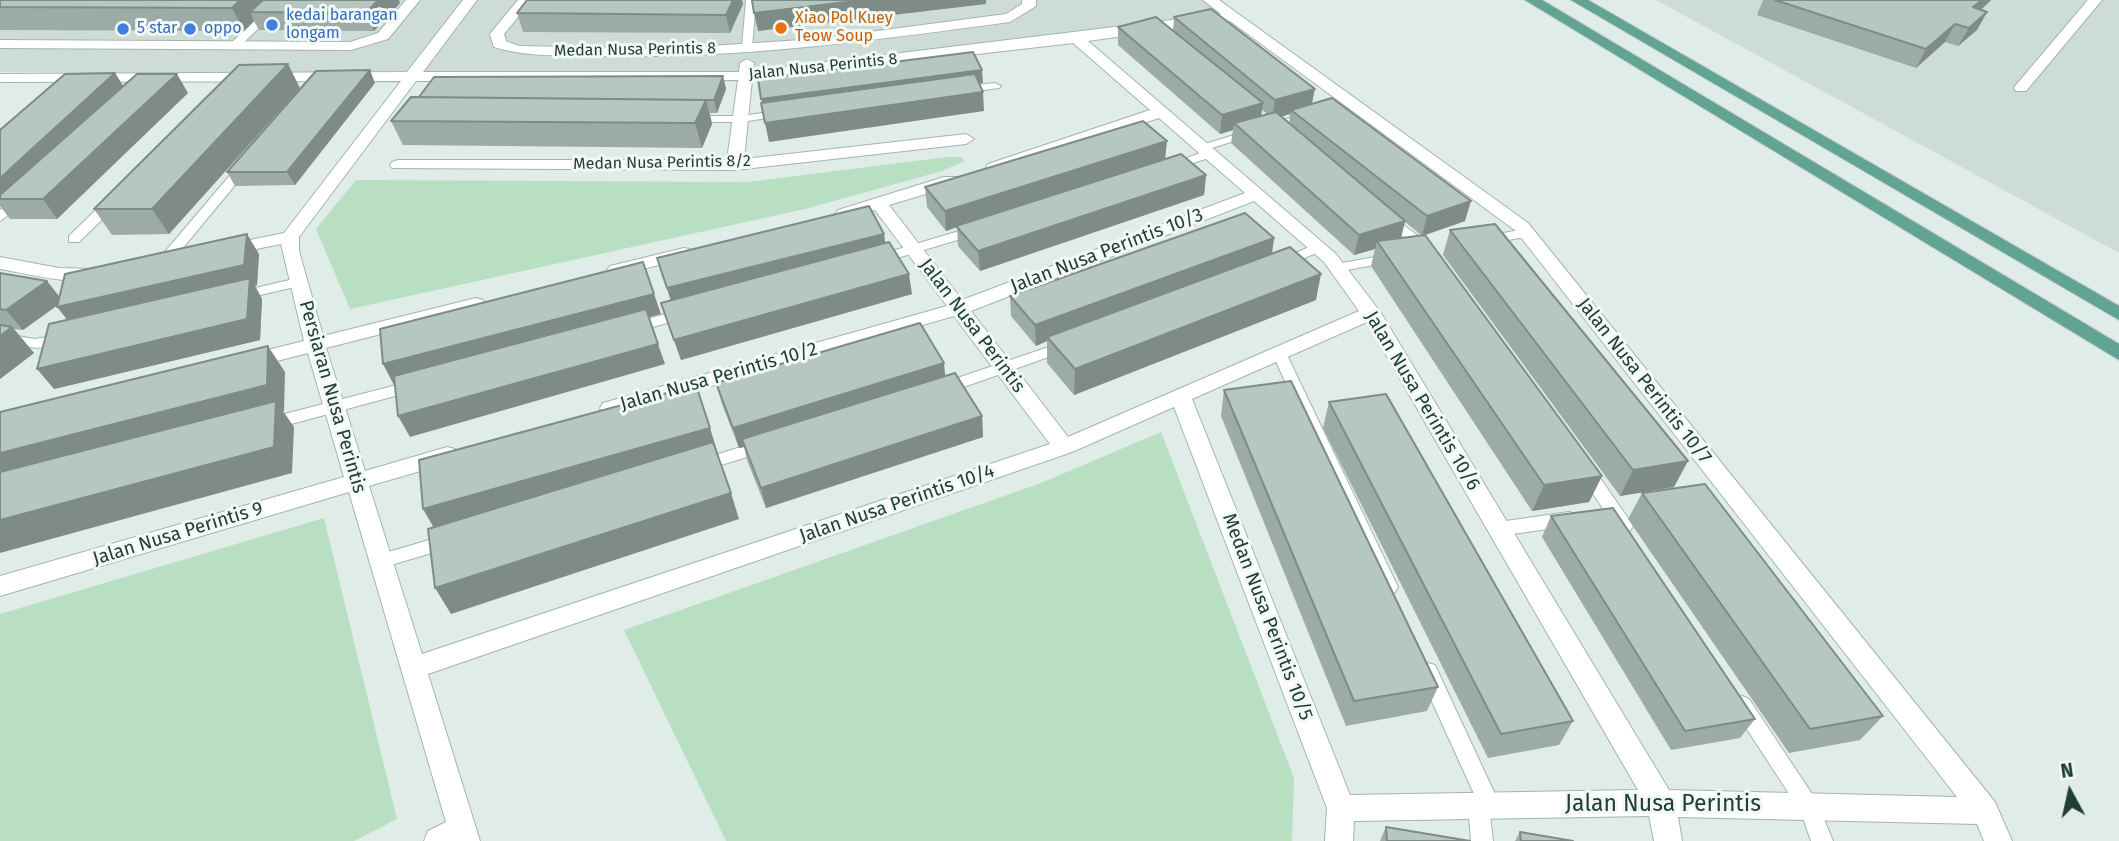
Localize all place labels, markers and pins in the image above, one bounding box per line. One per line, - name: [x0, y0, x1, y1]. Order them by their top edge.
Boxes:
- place label: kedai barangan longam: [286, 6, 398, 44]
- place label: Xiao Pol Kuey Teow Soup: [795, 9, 893, 47]
- marker: kedai barangan longam: [264, 17, 280, 33]
- place label: 5 star: [137, 19, 177, 39]
- place label: oppo: [204, 19, 242, 39]
- marker: Xiao Pol Kuey Teow Soup: [773, 20, 789, 36]
- marker: 5 star: [115, 21, 131, 37]
- marker: oppo: [182, 21, 198, 37]

